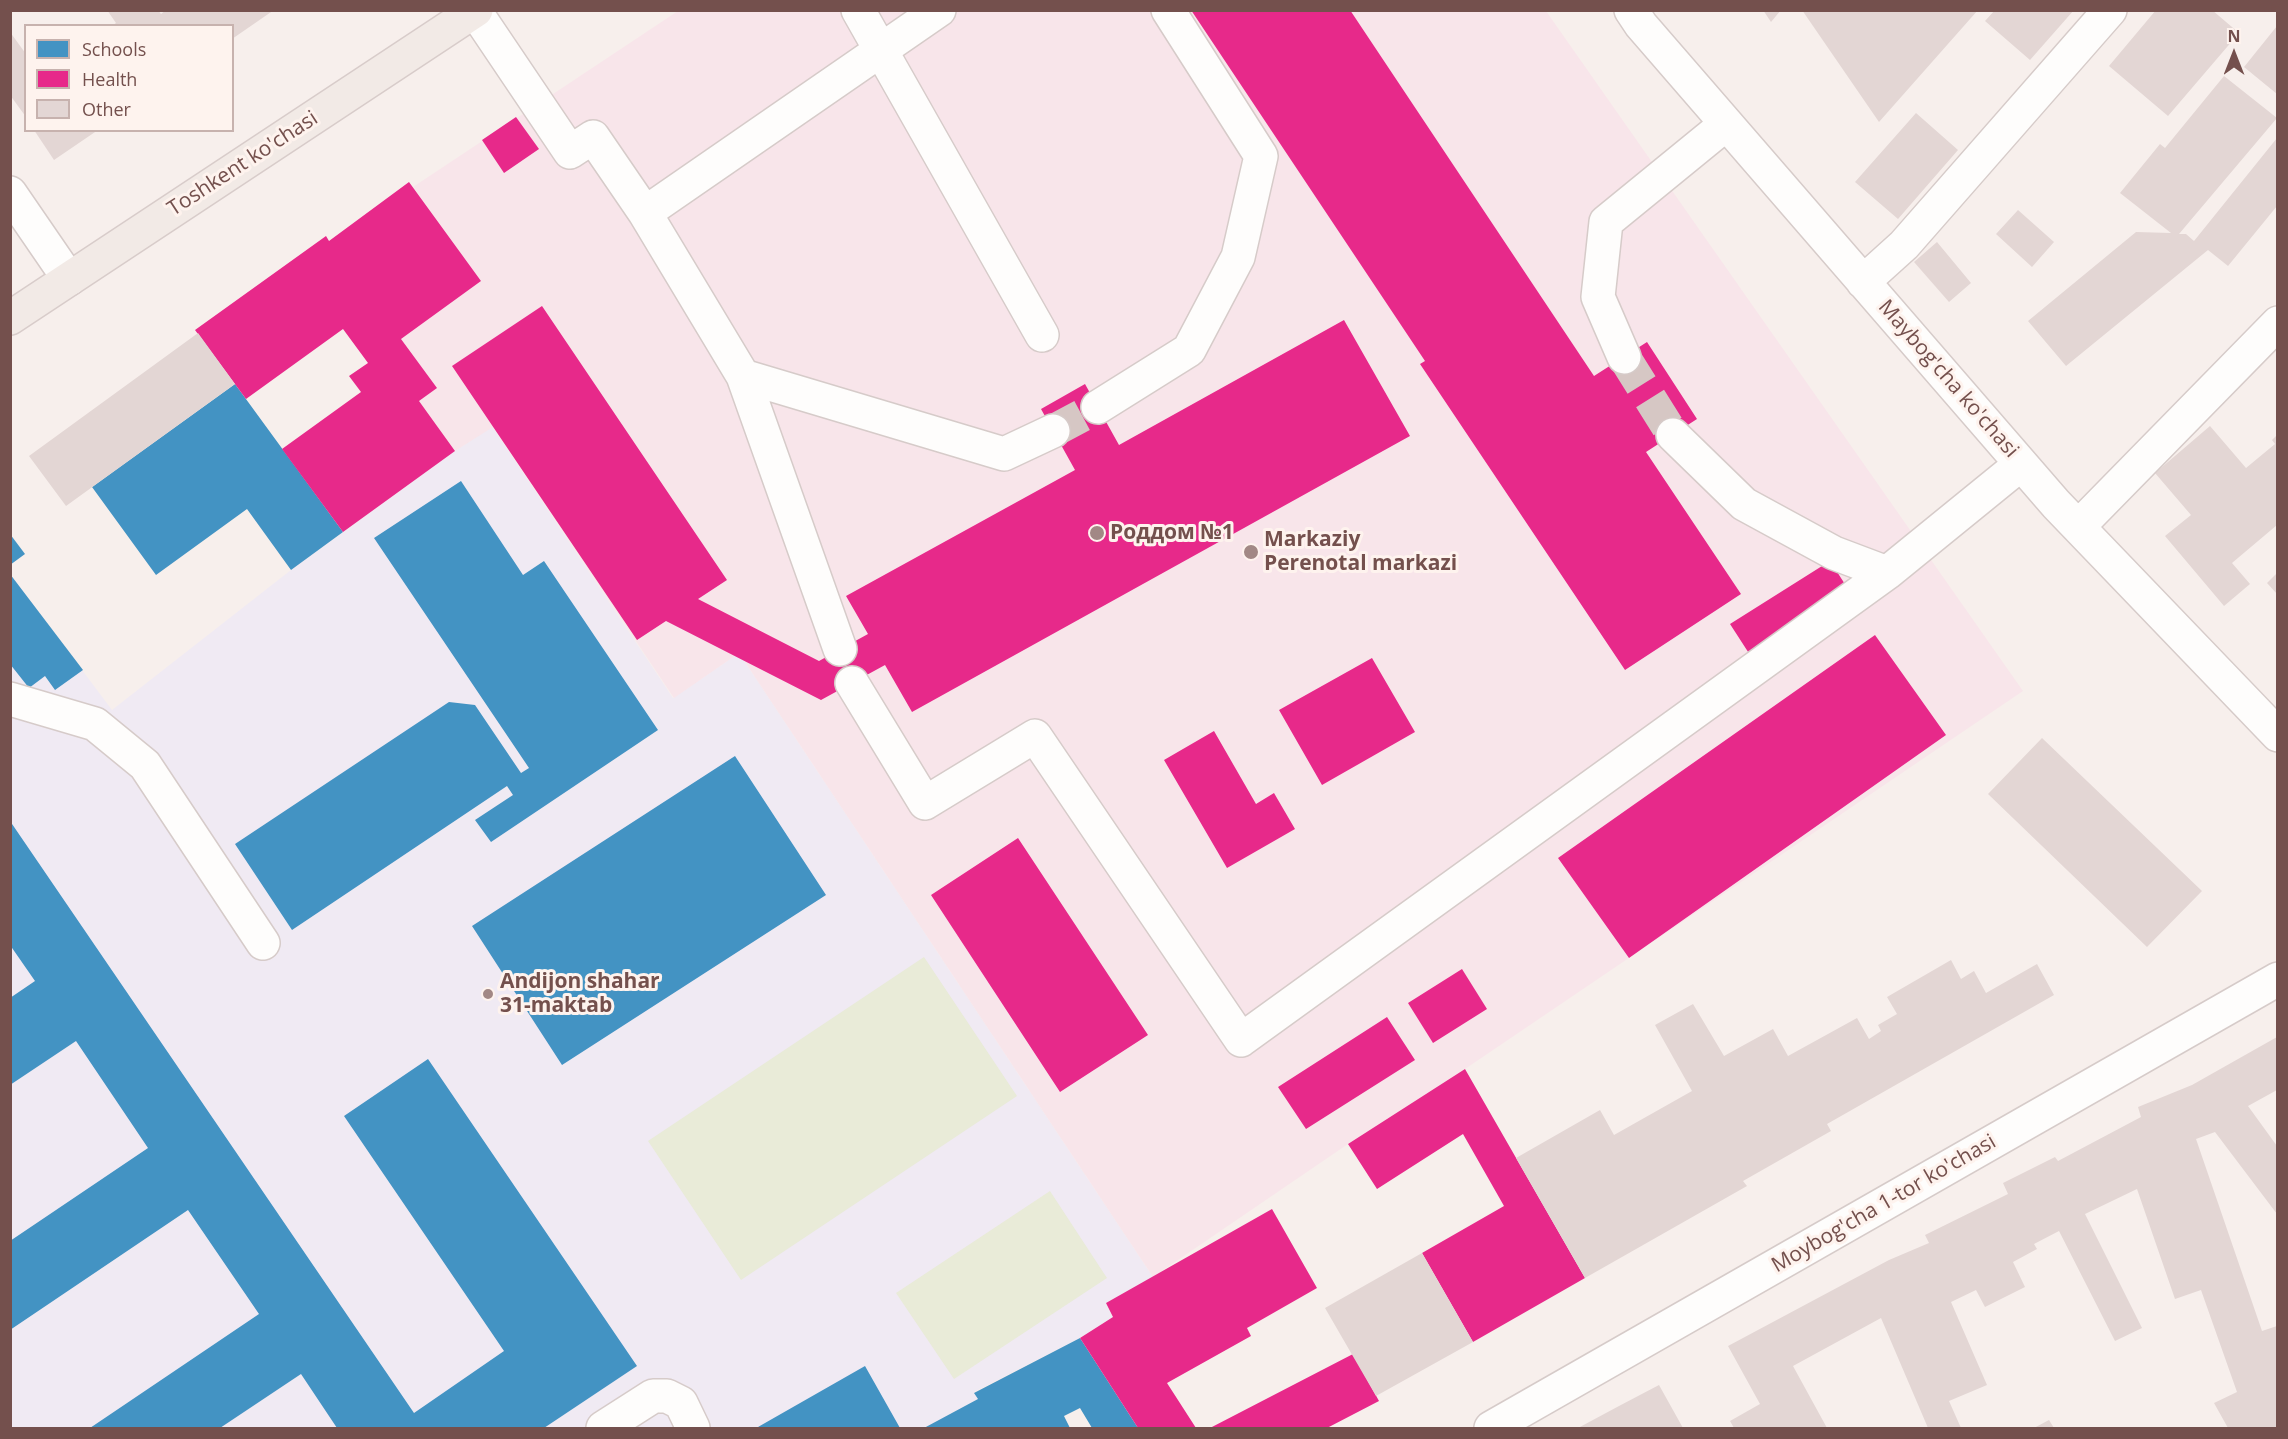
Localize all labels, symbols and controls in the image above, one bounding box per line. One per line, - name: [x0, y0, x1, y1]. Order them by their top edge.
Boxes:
- legend: [24, 24, 234, 132]
- north arrow: [2204, 24, 2264, 84]
- text: N: [2227, 25, 2241, 47]
- text: Schools: [82, 37, 146, 61]
- text: Health: [82, 67, 137, 91]
- text: Other: [82, 97, 131, 121]
- street label: Toshkent ko'chasi: [163, 106, 323, 222]
- street label: Maybog'cha ko'chasi: [1873, 295, 2023, 463]
- place label: Роддом №1: [1110, 520, 1234, 546]
- marker: Роддом №1: [1088, 524, 1106, 542]
- place label: Markaziy Perenotal markazi: [1264, 527, 1457, 577]
- marker: Markaziy Perenotal markazi: [1242, 543, 1260, 561]
- place label: Andijon shahar 31-maktab: [500, 969, 660, 1019]
- marker: Andijon shahar 31-maktab: [481, 987, 495, 1001]
- street label: Moybog'cha 1-tor ko'chasi: [1767, 1129, 2001, 1279]

